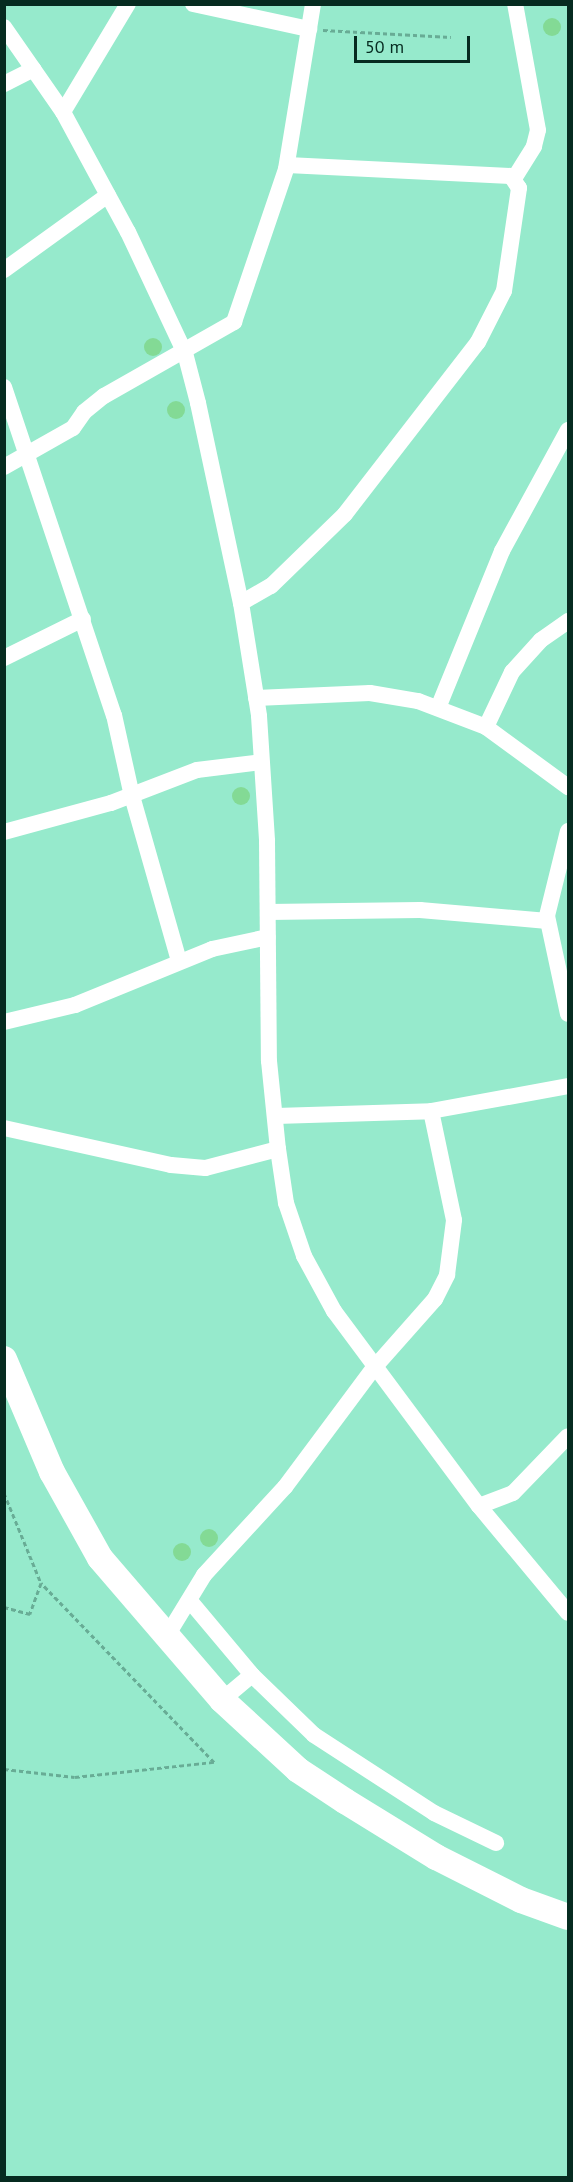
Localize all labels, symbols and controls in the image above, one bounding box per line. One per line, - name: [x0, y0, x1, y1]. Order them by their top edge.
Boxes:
- scale bar: [357, 24, 472, 62]
- text: 50 m: [365, 35, 404, 58]

